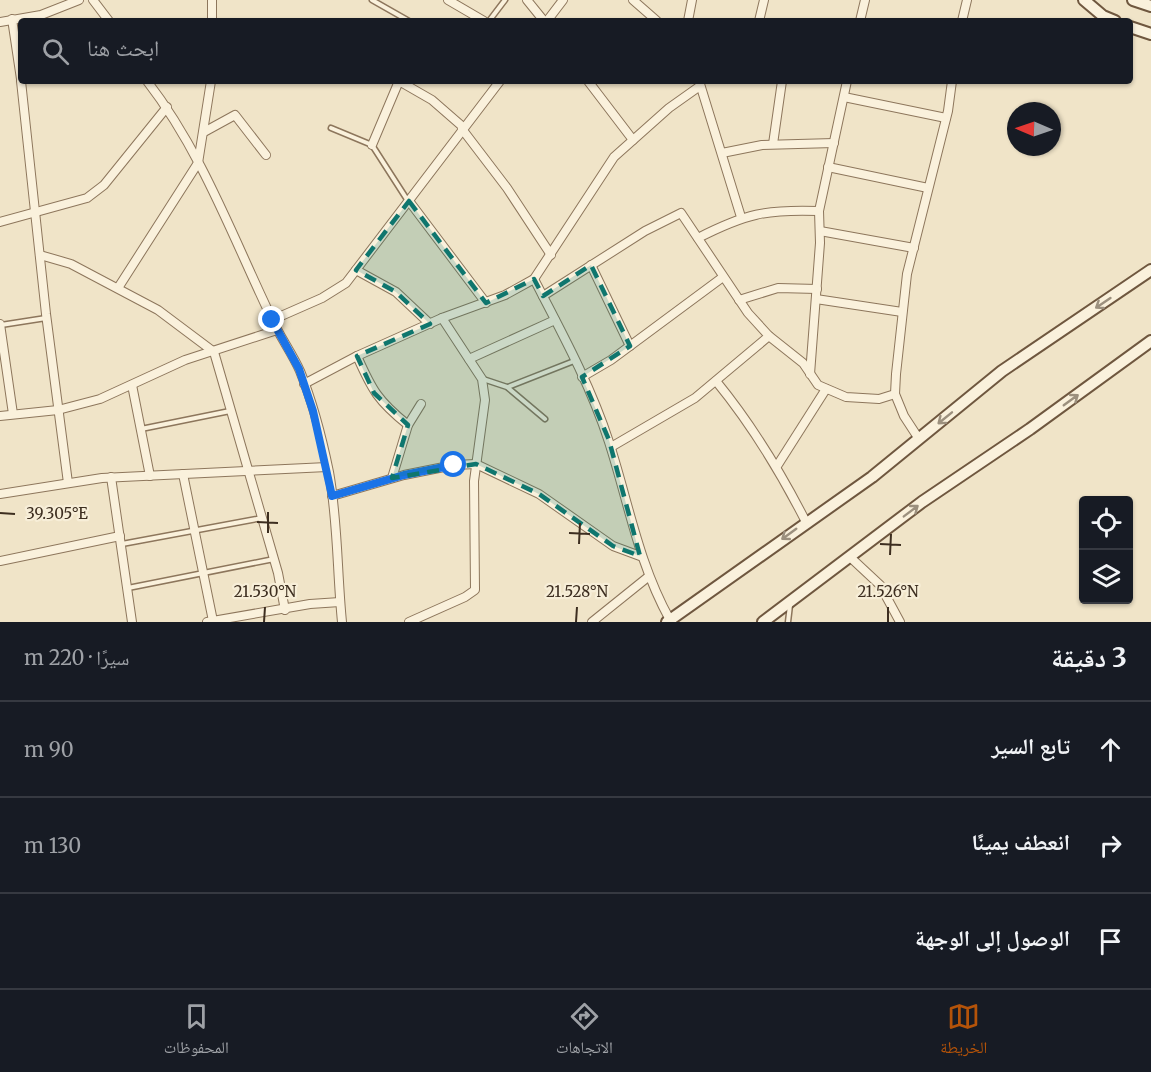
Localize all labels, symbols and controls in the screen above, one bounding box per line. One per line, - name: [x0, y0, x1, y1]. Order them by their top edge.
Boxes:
- search box: [18, 18, 1133, 84]
- text: ابحث هنا: [87, 34, 159, 62]
- icon: search: [39, 35, 72, 68]
- north arrow: [1007, 102, 1061, 156]
- one-way arrow: [1095, 297, 1111, 309]
- route end: [258, 306, 284, 332]
- one-way arrow: [1062, 394, 1078, 406]
- one-way arrow: [937, 411, 953, 424]
- route start: [440, 451, 466, 477]
- map controls: [1079, 496, 1133, 604]
- button: locate: [1079, 496, 1133, 550]
- text: 39.305°E: [26, 504, 88, 523]
- one-way arrow: [902, 504, 918, 517]
- one-way arrow: [781, 528, 797, 540]
- button: layers: [1079, 550, 1133, 604]
- text: 21.530°N: [234, 582, 297, 601]
- text: 21.528°N: [546, 582, 608, 601]
- text: 21.526°N: [857, 582, 919, 601]
- text: 3 دقيقة: [1051, 641, 1127, 674]
- text: سيرًا · 220 m: [24, 645, 129, 670]
- text: تابع السير: [991, 732, 1070, 760]
- icon: ahead: [1094, 733, 1127, 766]
- text: 90 m: [24, 737, 74, 762]
- text: انعطف يمينًا: [971, 828, 1070, 856]
- icon: right: [1094, 829, 1127, 862]
- text: 130 m: [24, 833, 81, 858]
- text: الوصول إلى الوجهة: [915, 924, 1070, 952]
- icon: arrive: [1094, 925, 1127, 958]
- tab: المحفوظات: [164, 1000, 229, 1063]
- tab: الاتجاهات: [556, 1000, 613, 1063]
- tab: الخريطة: [940, 1000, 987, 1063]

